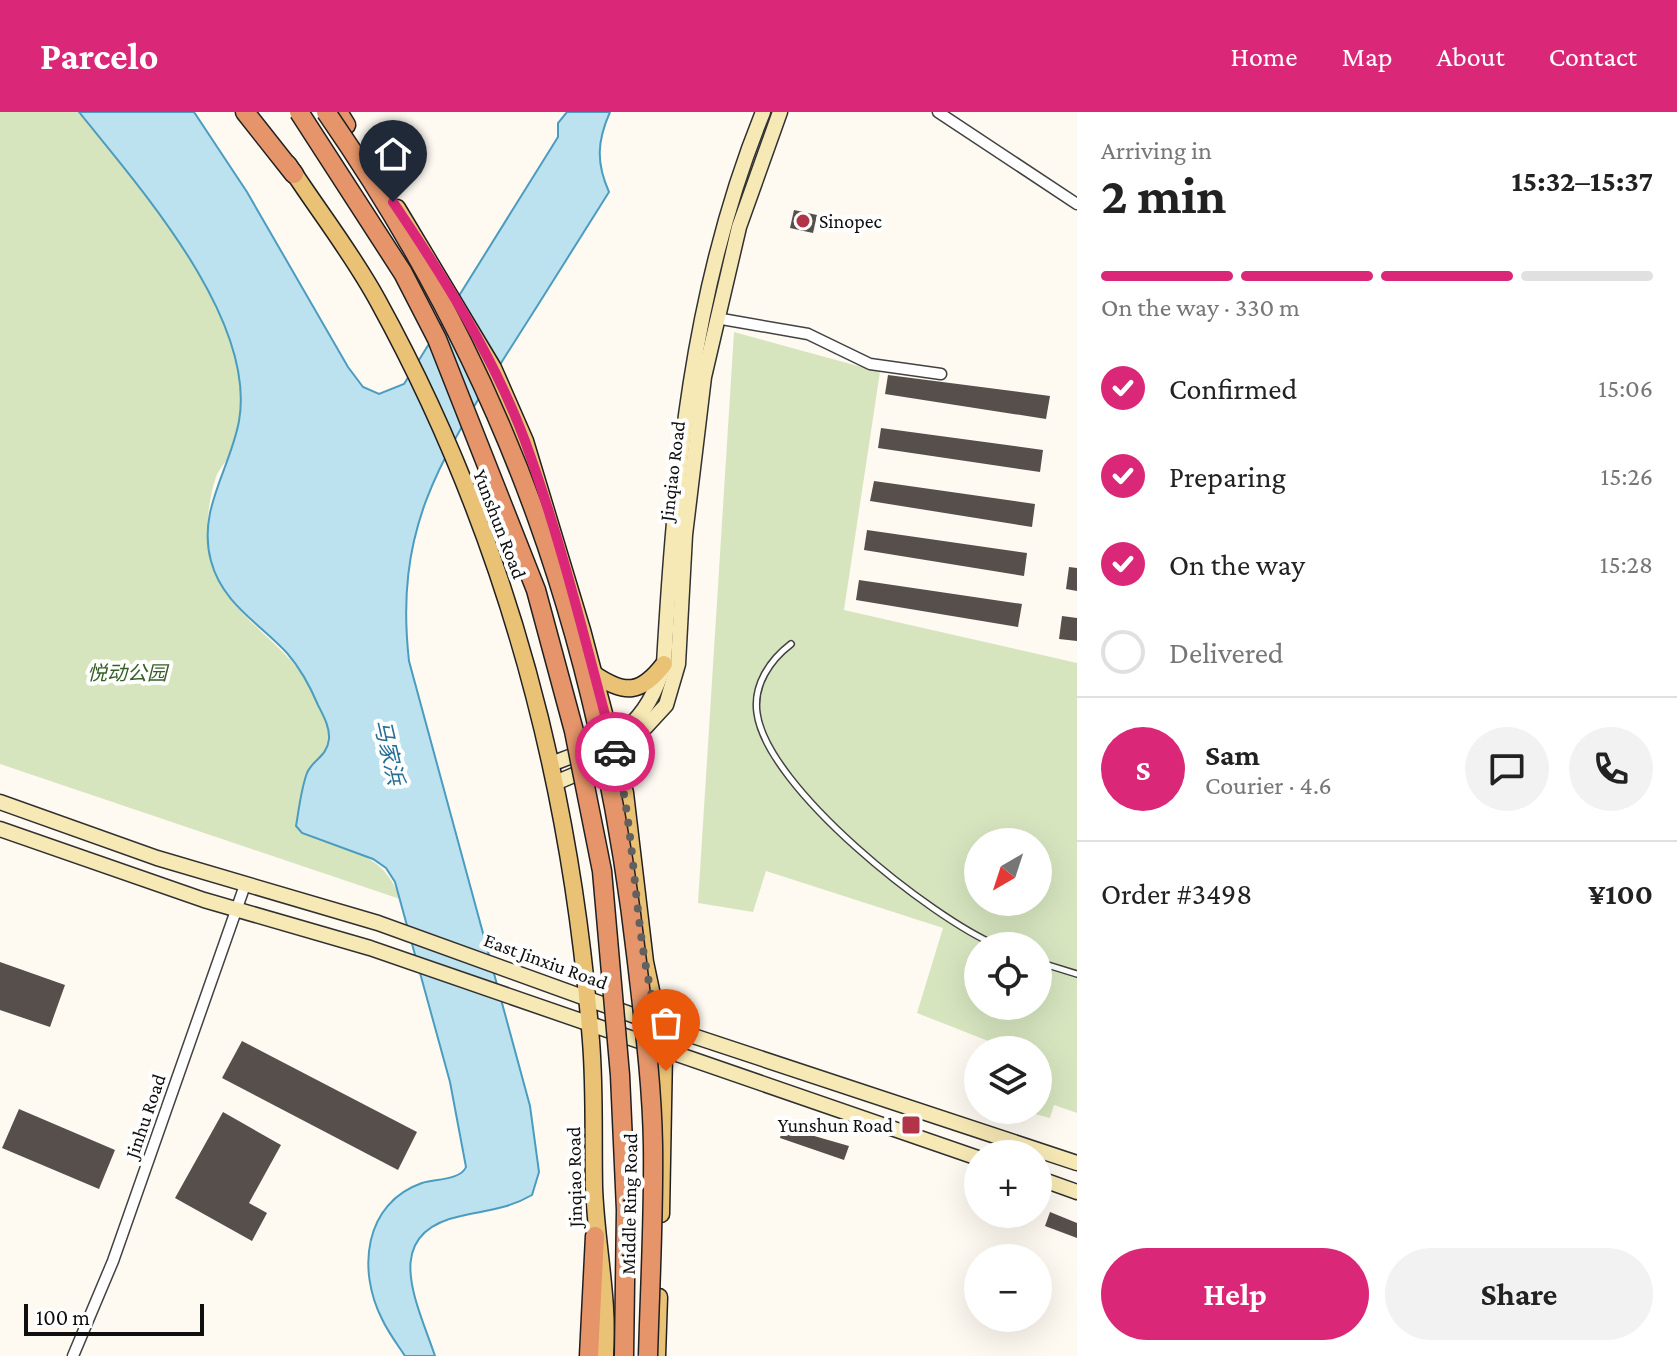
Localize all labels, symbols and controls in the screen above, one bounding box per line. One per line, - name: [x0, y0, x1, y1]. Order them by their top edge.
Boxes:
- text: Parcelo: [40, 35, 159, 77]
- text: Home: [1231, 41, 1298, 72]
- text: Map: [1342, 41, 1393, 72]
- text: About: [1437, 41, 1505, 72]
- text: Contact: [1549, 41, 1637, 72]
- pin: [359, 120, 427, 202]
- icon: home: [371, 132, 415, 176]
- text: Arriving in: [1101, 136, 1212, 165]
- text: 15:32–15:37: [1511, 164, 1653, 197]
- text: 2 min: [1101, 166, 1226, 224]
- place label: Sinopec: [819, 210, 883, 233]
- marker: Sinopec: [794, 212, 812, 230]
- text: On the way · 330 m: [1101, 293, 1300, 322]
- icon: check: [1101, 366, 1145, 410]
- text: Confirmed: [1169, 372, 1297, 405]
- text: 15:06: [1598, 374, 1653, 403]
- street label: Jinqiao Road: [655, 419, 690, 525]
- icon: check: [1101, 454, 1145, 498]
- text: Preparing: [1169, 460, 1286, 493]
- text: 15:26: [1601, 462, 1653, 491]
- street label: Yunshun Road: [469, 466, 531, 582]
- icon: check: [1101, 542, 1145, 586]
- text: On the way: [1169, 548, 1305, 581]
- text: 15:28: [1600, 550, 1653, 579]
- text: Delivered: [1169, 636, 1284, 669]
- park label: 悦动公园: [87, 662, 170, 684]
- courier: [575, 712, 655, 792]
- water label: 马家浜: [369, 717, 409, 789]
- button: chat: [1465, 727, 1549, 811]
- button: phone: [1569, 727, 1653, 811]
- icon: car: [593, 730, 637, 774]
- text: Sam: [1205, 738, 1260, 771]
- text: S: [1136, 753, 1151, 786]
- text: Courier · 4.6: [1205, 771, 1332, 800]
- north arrow: [964, 828, 1052, 916]
- map controls: [964, 828, 1052, 1332]
- text: Order #3498: [1101, 877, 1252, 910]
- text: ¥100: [1588, 877, 1653, 910]
- street label: East Jinxiu Road: [481, 928, 611, 995]
- button: locate: [964, 932, 1052, 1020]
- pin: [632, 989, 700, 1071]
- icon: bag: [644, 1001, 688, 1045]
- button: layers: [964, 1036, 1052, 1124]
- street label: Jinhu Road: [120, 1071, 171, 1163]
- place label: Yunshun Road: [778, 1114, 893, 1136]
- marker: Yunshun Road: [900, 1114, 922, 1136]
- street label: Jinqiao Road: [562, 1126, 587, 1230]
- street label: Middle Ring Road: [617, 1132, 642, 1275]
- button: +: [964, 1140, 1052, 1228]
- button: −: [964, 1244, 1052, 1332]
- button: Help: [1101, 1248, 1369, 1340]
- button: Share: [1385, 1248, 1653, 1340]
- scale bar: [24, 1300, 204, 1336]
- text: 100 m: [36, 1305, 90, 1330]

